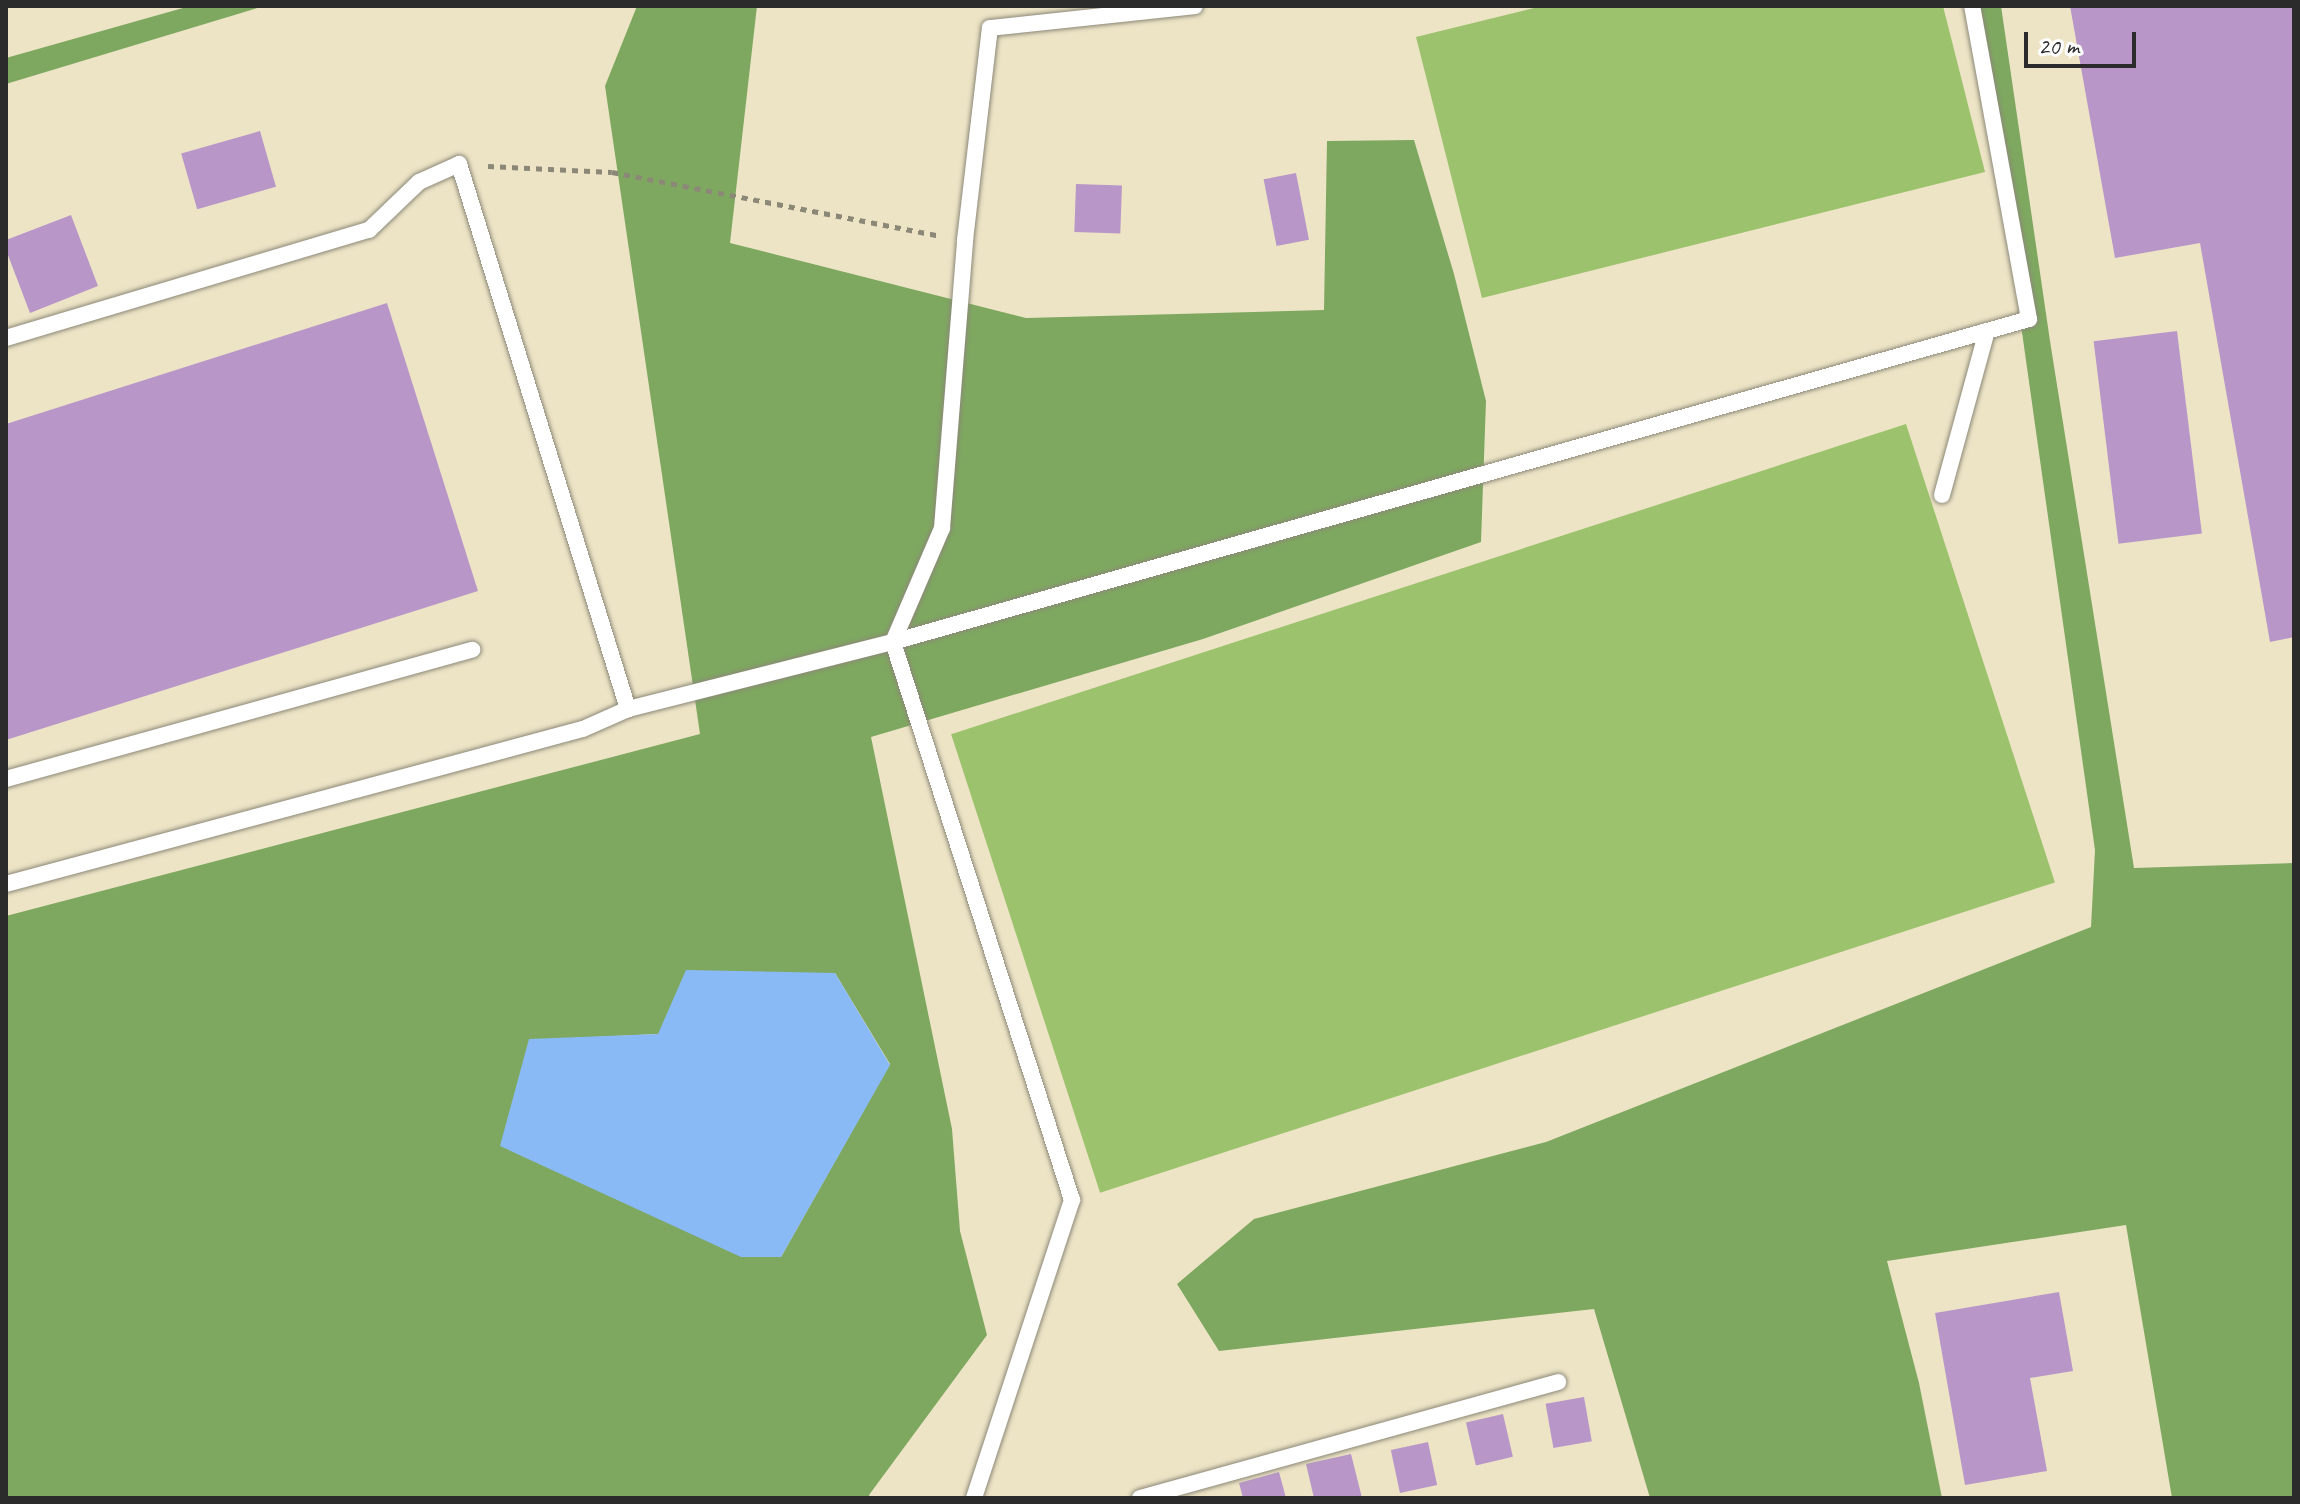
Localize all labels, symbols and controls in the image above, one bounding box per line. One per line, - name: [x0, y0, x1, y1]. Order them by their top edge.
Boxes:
- scale bar: [2028, 16, 2140, 66]
- text: 20 m: [2038, 31, 2079, 61]

